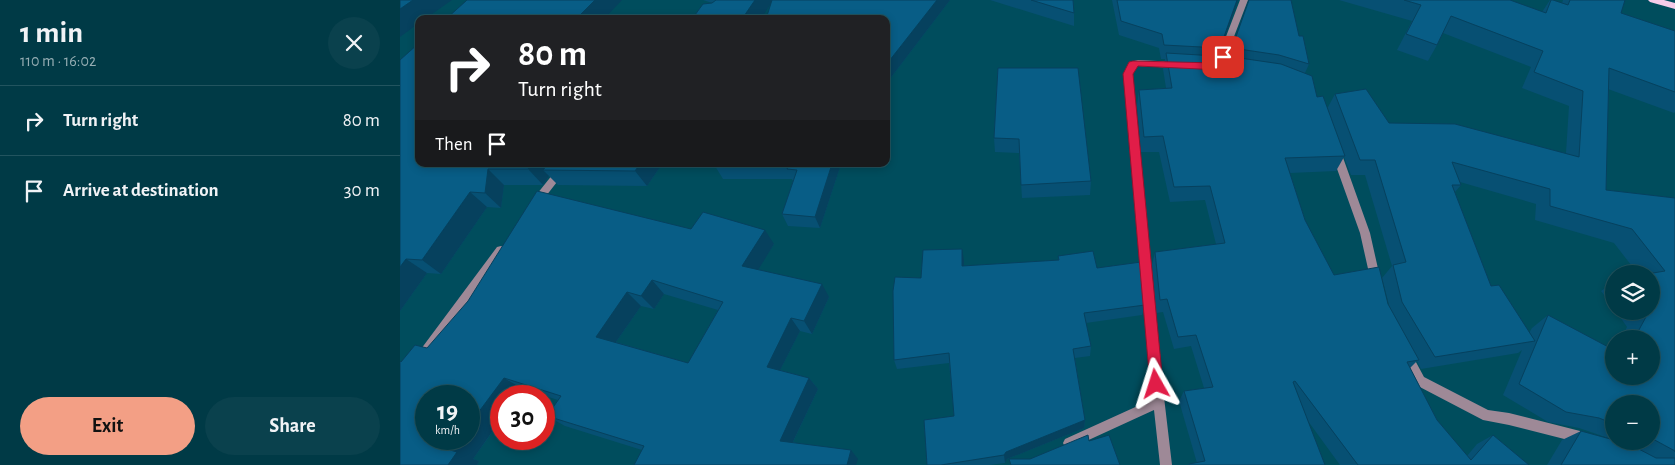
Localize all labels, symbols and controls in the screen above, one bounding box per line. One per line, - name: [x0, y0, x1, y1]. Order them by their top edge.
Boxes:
- button: close: [328, 17, 380, 69]
- text: 1 min: [20, 18, 83, 48]
- icon: right: [435, 35, 500, 100]
- pin: [1202, 36, 1244, 78]
- text: 80 m: [518, 37, 587, 72]
- icon: arrive: [1209, 43, 1237, 71]
- text: 110 m · 16:02: [20, 53, 96, 69]
- text: Turn right: [518, 78, 602, 100]
- icon: right: [20, 107, 48, 135]
- text: Turn right: [63, 111, 138, 130]
- text: 80 m: [343, 111, 380, 130]
- icon: arrive: [483, 130, 511, 158]
- text: Then: [435, 135, 473, 154]
- icon: arrive: [20, 177, 48, 205]
- text: Arrive at destination: [63, 181, 219, 200]
- text: 30 m: [344, 181, 380, 200]
- map controls: [1605, 265, 1660, 450]
- button: layers: [1605, 265, 1660, 320]
- button: +: [1605, 330, 1660, 385]
- position arrow: [1129, 357, 1181, 409]
- speed limit sign: 30: [490, 385, 555, 450]
- button: −: [1605, 395, 1660, 450]
- button: Exit: [20, 397, 195, 455]
- button: Share: [205, 397, 380, 455]
- text: 19: [437, 399, 458, 424]
- text: km/h: [435, 424, 460, 436]

